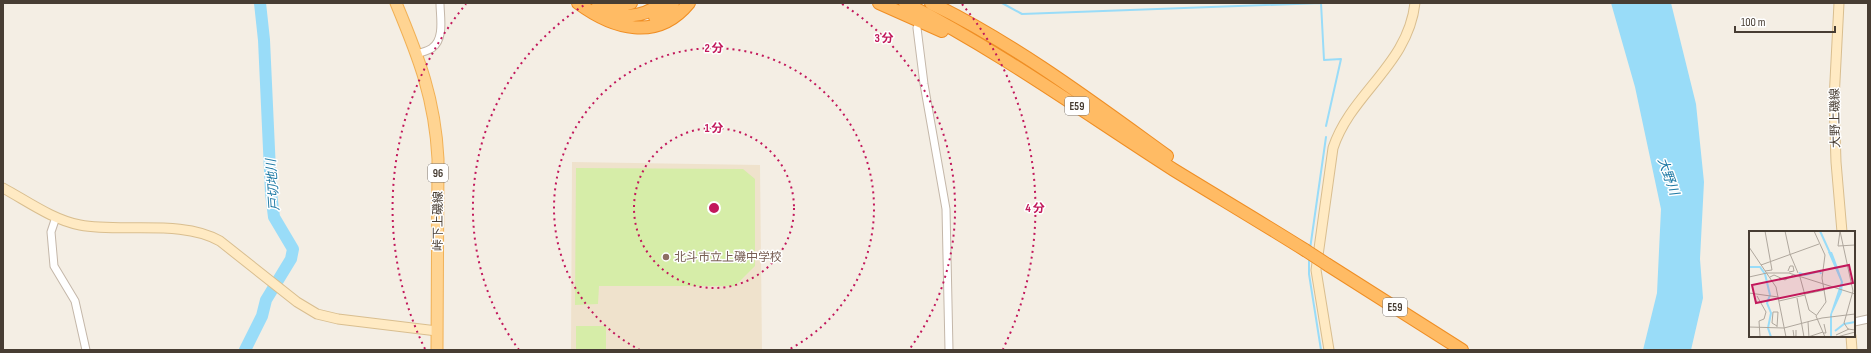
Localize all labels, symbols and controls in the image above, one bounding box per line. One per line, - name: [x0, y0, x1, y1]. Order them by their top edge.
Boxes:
- scale bar: [1735, 8, 1835, 34]
- text: 100 m: [1741, 15, 1766, 30]
- text: 3 分: [874, 31, 894, 46]
- text: 2 分: [704, 41, 724, 56]
- street label: 大野上磯線: [1827, 88, 1844, 148]
- road number: E59: [1065, 97, 1089, 115]
- text: 1 分: [705, 121, 723, 136]
- water label: 大野川: [1654, 155, 1683, 199]
- water label: 戸切地川: [263, 156, 283, 211]
- road number: 96: [428, 164, 448, 182]
- street label: 峠下上磯線: [431, 191, 446, 251]
- centre of rings: [707, 201, 721, 215]
- text: 4 分: [1025, 201, 1045, 216]
- inset map: [1749, 231, 1855, 337]
- place label: 北斗市立上磯中学校: [674, 250, 782, 265]
- marker: 北斗市立上磯中学校: [661, 252, 671, 262]
- road number: E59: [1383, 298, 1407, 316]

